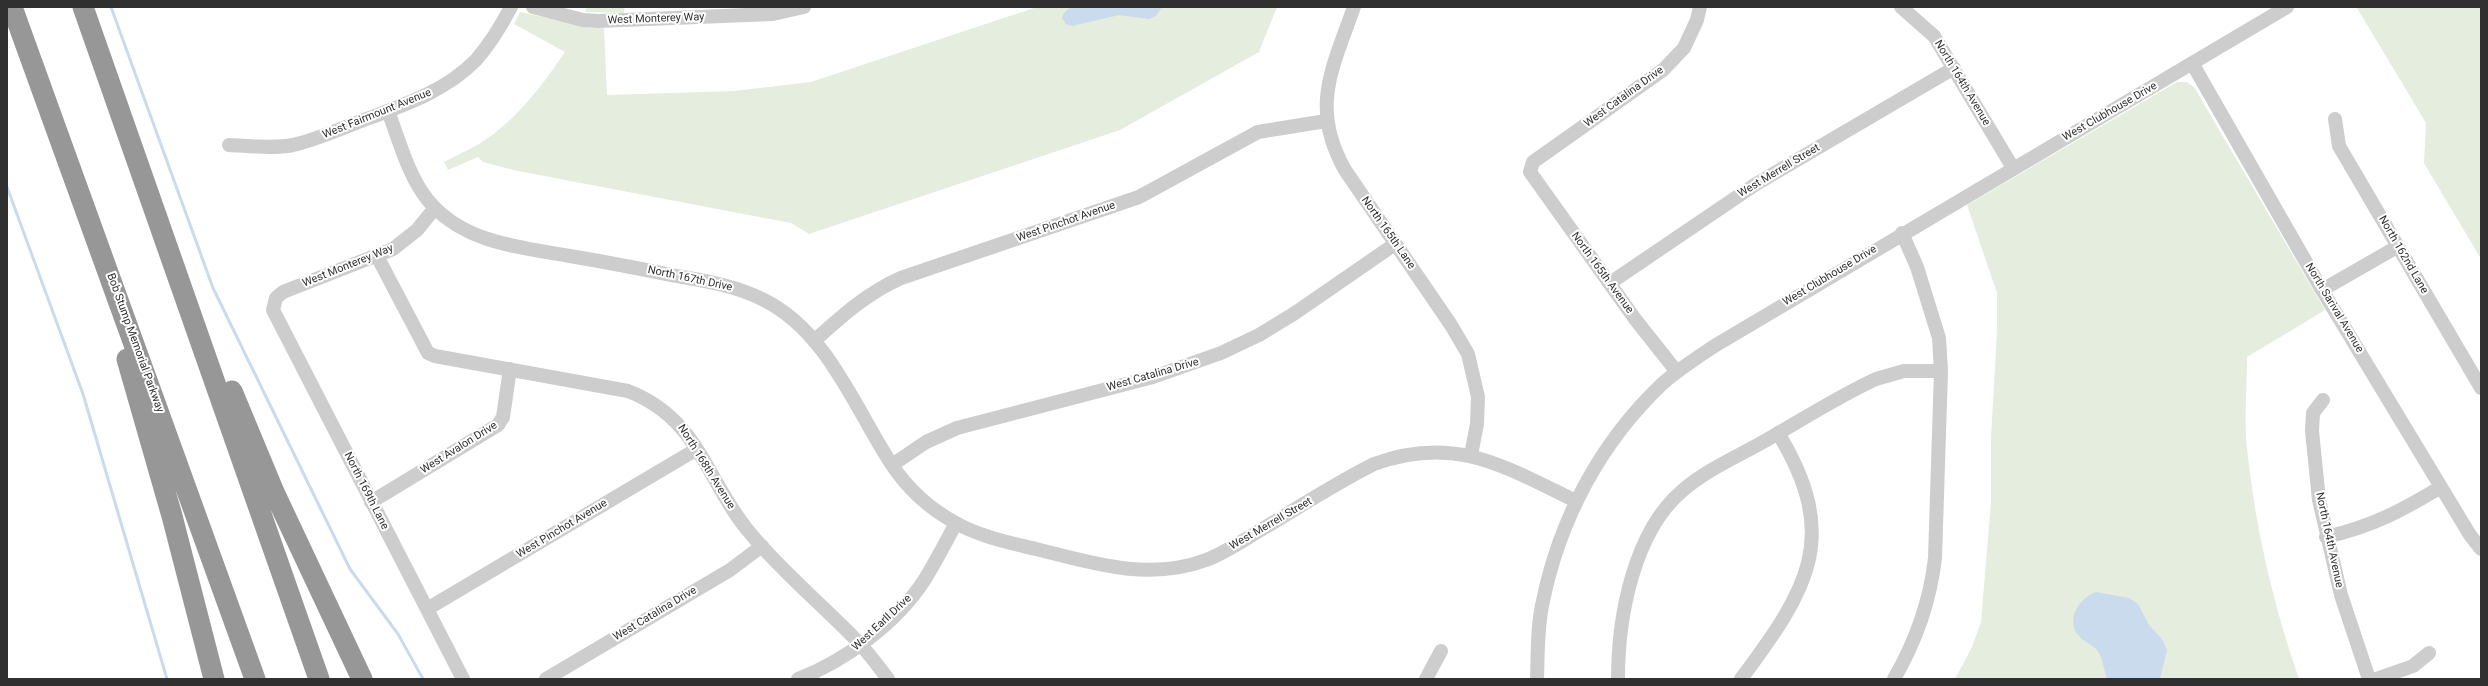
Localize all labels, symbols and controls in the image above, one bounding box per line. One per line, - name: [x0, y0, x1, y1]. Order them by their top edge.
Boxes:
- street label: West Monterey Way: [607, 11, 705, 27]
- street label: North 164th Avenue: [1931, 38, 1993, 128]
- street label: West Catalina Drive: [1582, 64, 1666, 130]
- street label: West Clubhouse Drive: [2060, 80, 2160, 144]
- street label: West Fairmount Avenue: [321, 86, 433, 142]
- street label: West Merrell Street: [1736, 141, 1822, 201]
- street label: North 165th Lane: [1358, 194, 1418, 272]
- street label: West Pinchot Avenue: [1015, 199, 1117, 245]
- street label: North 162nd Lane: [2375, 214, 2431, 296]
- street label: North 165th Avenue: [1568, 230, 1636, 316]
- street label: West Monterey Way: [301, 242, 395, 290]
- street label: West Clubhouse Drive: [1781, 243, 1879, 309]
- street label: North Sarival Avenue: [2302, 261, 2366, 355]
- street label: North 167th Drive: [646, 264, 734, 294]
- street label: Bob Stump Memorial Parkway: [104, 271, 166, 415]
- street label: West Catalina Drive: [1106, 356, 1200, 394]
- street label: West Avalon Drive: [418, 419, 500, 477]
- street label: North 168th Avenue: [675, 422, 737, 512]
- street label: North 169th Lane: [341, 450, 391, 532]
- street label: North 164th Avenue: [2312, 491, 2346, 589]
- street label: West Merrell Street: [1227, 495, 1315, 553]
- street label: West Pinchot Avenue: [514, 497, 610, 561]
- street label: West Catalina Drive: [611, 584, 699, 644]
- street label: West Earll Drive: [850, 592, 914, 654]

